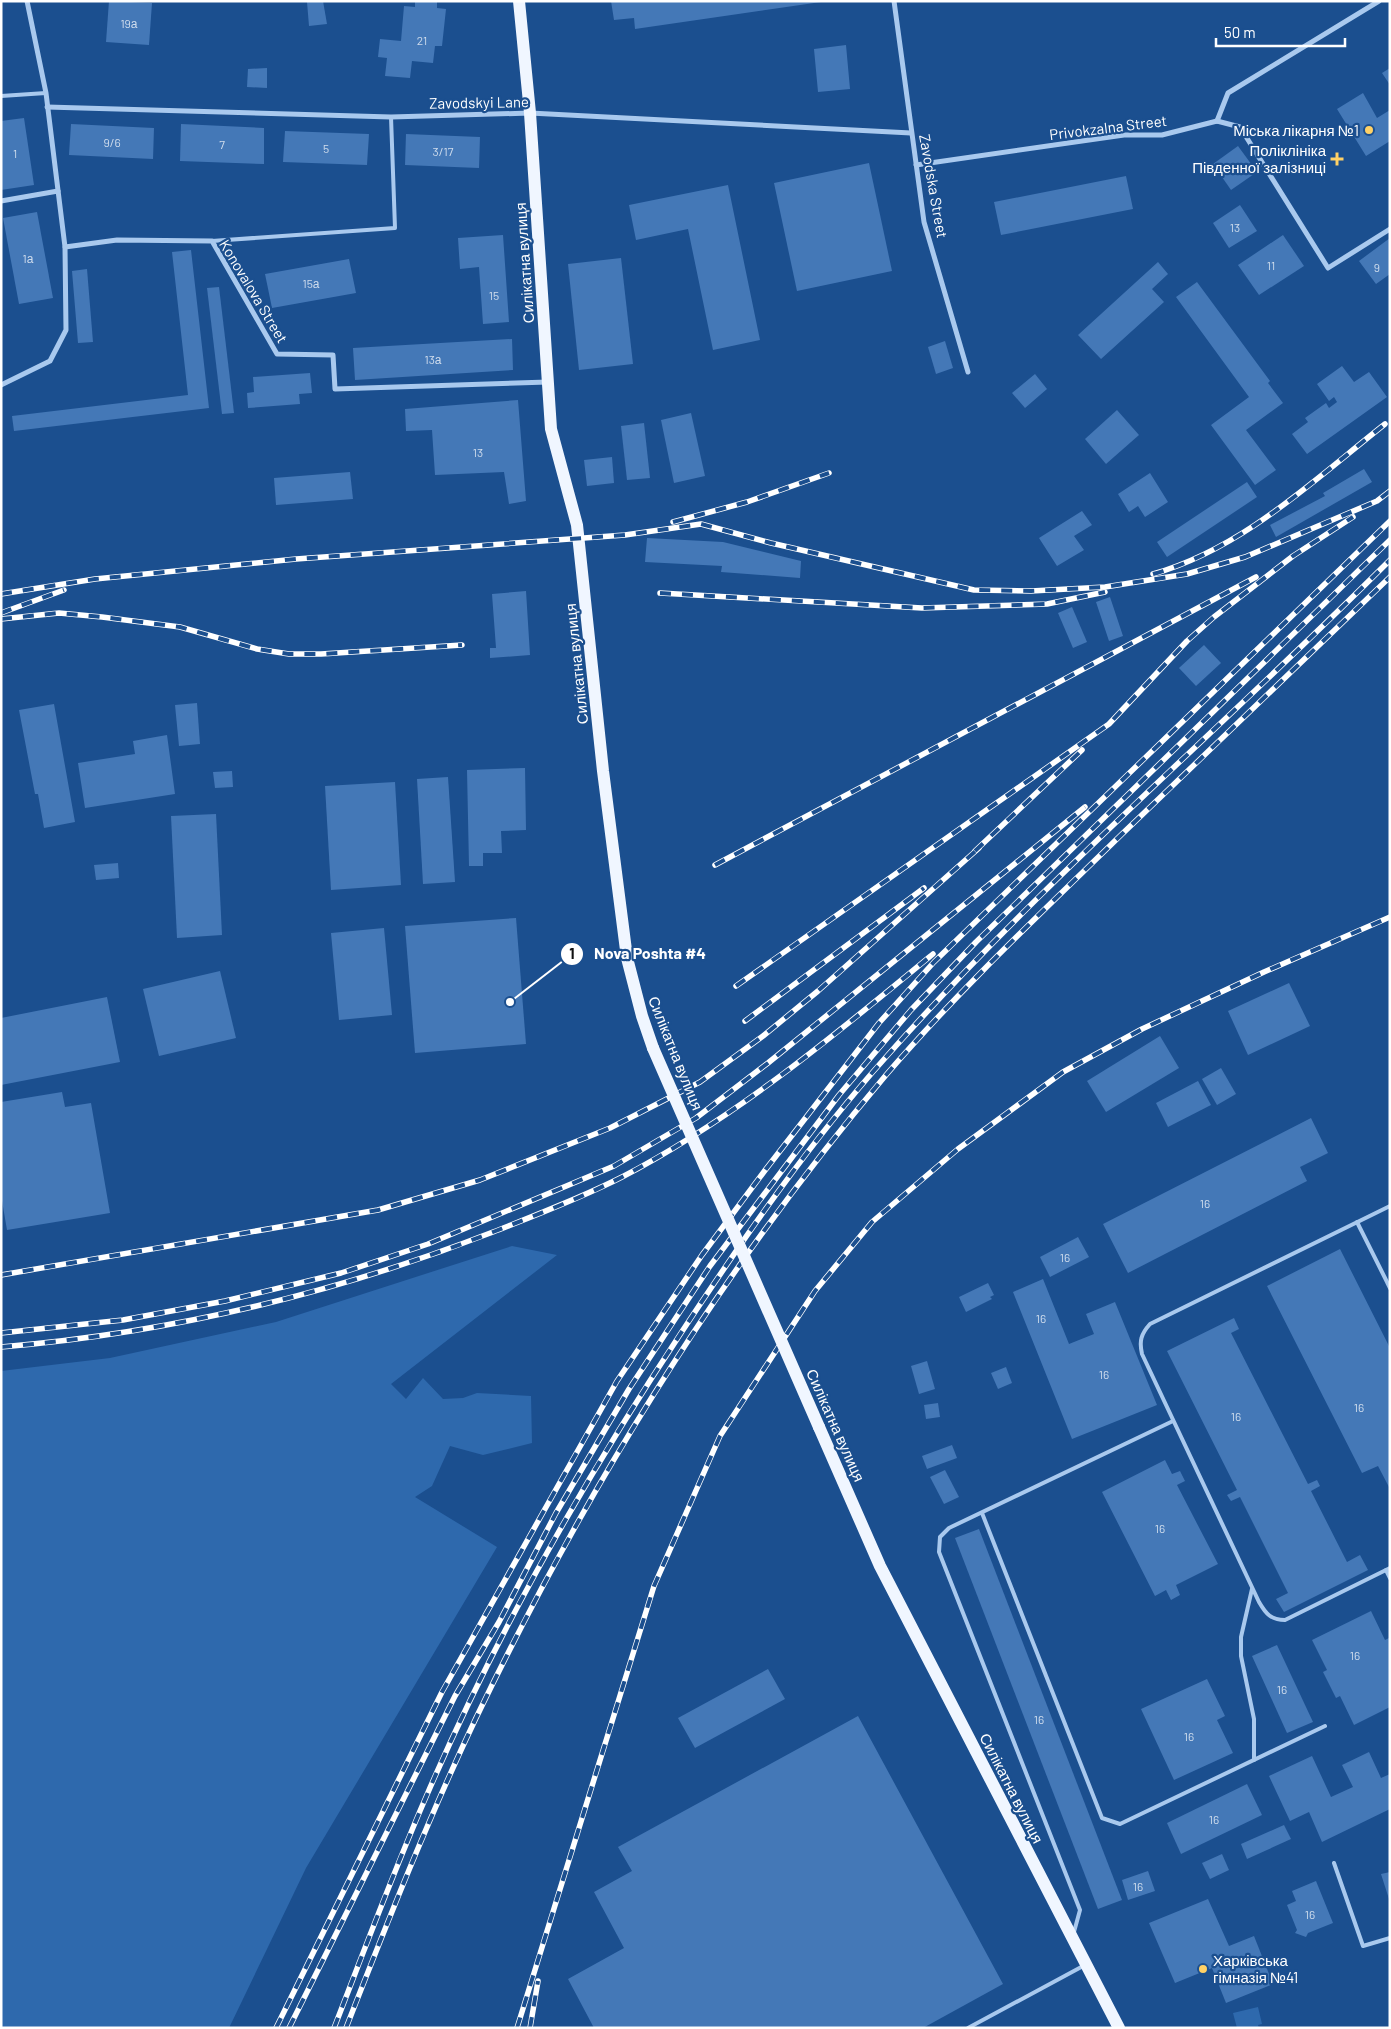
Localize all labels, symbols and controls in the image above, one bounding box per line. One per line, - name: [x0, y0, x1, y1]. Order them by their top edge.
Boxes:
- scale bar: [1216, 15, 1345, 47]
- house number: 19а: [120, 16, 138, 30]
- text: 50 m: [1224, 23, 1256, 41]
- house number: 21: [417, 33, 427, 47]
- street label: Zavodskyi Lane: [429, 92, 529, 112]
- street label: Privokzalna Street: [1048, 111, 1168, 143]
- place label: Міська лікарня №1: [1233, 121, 1359, 139]
- marker: Міська лікарня №1: [1363, 124, 1375, 136]
- street label: Zavodska Street: [916, 133, 952, 239]
- house number: 9/6: [103, 135, 121, 149]
- house number: 7: [219, 137, 225, 151]
- house number: 5: [323, 141, 329, 155]
- place label: Поліклініка Південної залізниці: [1192, 141, 1327, 176]
- house number: 3/17: [433, 144, 454, 158]
- house number: 1: [13, 146, 17, 160]
- marker: Поліклініка Південної залізниці: [1330, 152, 1344, 166]
- street label: Силікатна вулиця: [511, 202, 537, 324]
- house number: 13: [1230, 220, 1240, 234]
- street label: Konovalova Street: [216, 236, 292, 346]
- house number: 1а: [23, 251, 34, 265]
- house number: 11: [1267, 258, 1275, 272]
- house number: 9: [1374, 260, 1380, 274]
- house number: 15а: [302, 276, 320, 290]
- house number: 15: [489, 288, 499, 302]
- house number: 13а: [424, 352, 442, 366]
- house number: 13: [473, 445, 483, 459]
- street label: Силікатна вулиця: [561, 603, 591, 725]
- callout: Nova Poshta #4: [559, 938, 716, 969]
- text: Nova Poshta #4: [594, 943, 706, 962]
- text: 1: [569, 944, 575, 962]
- street label: Силікатна вулиця: [645, 993, 707, 1113]
- house number: 16: [1200, 1196, 1210, 1210]
- house number: 16: [1060, 1250, 1070, 1264]
- house number: 16: [1036, 1311, 1046, 1325]
- street label: Силікатна вулиця: [803, 1366, 869, 1484]
- house number: 16: [1099, 1367, 1109, 1381]
- house number: 16: [1354, 1400, 1364, 1414]
- house number: 16: [1231, 1409, 1241, 1423]
- house number: 16: [1155, 1521, 1165, 1535]
- house number: 16: [1350, 1648, 1360, 1662]
- house number: 16: [1277, 1682, 1287, 1696]
- house number: 16: [1034, 1712, 1044, 1726]
- house number: 16: [1184, 1729, 1194, 1743]
- street label: Силікатна вулиця: [976, 1730, 1048, 1846]
- house number: 16: [1209, 1812, 1219, 1826]
- house number: 16: [1133, 1879, 1143, 1893]
- house number: 16: [1305, 1907, 1315, 1921]
- place label: Харківська гімназія №41: [1213, 1951, 1298, 1986]
- marker: Харківська гімназія №41: [1197, 1963, 1209, 1975]

